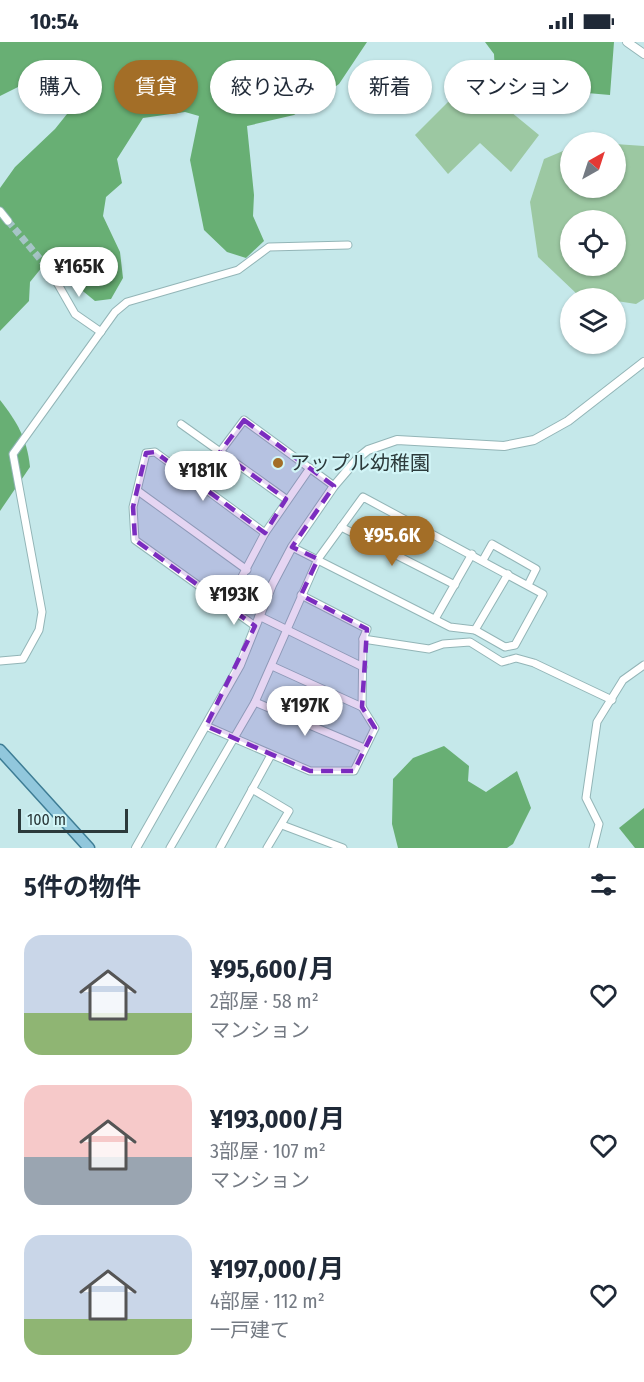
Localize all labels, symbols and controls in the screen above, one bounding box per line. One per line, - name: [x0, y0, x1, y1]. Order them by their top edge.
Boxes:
- text: 10:54: [30, 8, 79, 35]
- chip: 購入: [18, 60, 102, 114]
- chip: 賃貸: [114, 60, 198, 114]
- chip: 絞り込み: [210, 60, 336, 114]
- chip: 新着: [348, 60, 432, 114]
- chip: マンション: [444, 60, 591, 114]
- north arrow: [560, 132, 626, 198]
- map controls: [560, 132, 626, 354]
- button: locate: [560, 210, 626, 276]
- pin: ¥165K: [37, 247, 121, 298]
- text: ¥165K: [54, 254, 104, 278]
- button: layers: [560, 288, 626, 354]
- pin: ¥181K: [161, 451, 245, 502]
- place label: アップル幼稚園: [290, 451, 430, 475]
- marker: アップル幼稚園: [271, 456, 285, 470]
- text: ¥181K: [179, 458, 227, 482]
- pin: ¥95.6K: [343, 516, 441, 567]
- text: ¥95.6K: [364, 523, 420, 547]
- pin: ¥193K: [192, 575, 276, 626]
- text: ¥193K: [209, 582, 259, 606]
- pin: ¥197K: [263, 686, 347, 737]
- text: ¥197K: [281, 693, 329, 717]
- scale bar: [18, 806, 128, 834]
- text: 100 m: [27, 810, 66, 829]
- icon: filters: [587, 868, 620, 901]
- text: 5件の物件: [24, 872, 141, 903]
- text: ¥95,600/月: [210, 954, 335, 985]
- icon: home: [72, 959, 144, 1031]
- icon: heart: [587, 979, 620, 1012]
- text: 2部屋 · 58 m²: [210, 989, 319, 1013]
- text: マンション: [210, 1018, 310, 1042]
- text: ¥193,000/月: [210, 1104, 345, 1135]
- icon: home: [72, 1109, 144, 1181]
- icon: heart: [587, 1129, 620, 1162]
- text: 3部屋 · 107 m²: [210, 1139, 326, 1163]
- text: マンション: [210, 1168, 310, 1192]
- text: ¥197,000/月: [210, 1254, 344, 1285]
- icon: home: [72, 1259, 144, 1331]
- icon: heart: [587, 1279, 620, 1312]
- text: 4部屋 · 112 m²: [210, 1289, 325, 1313]
- text: 一戸建て: [210, 1318, 290, 1342]

